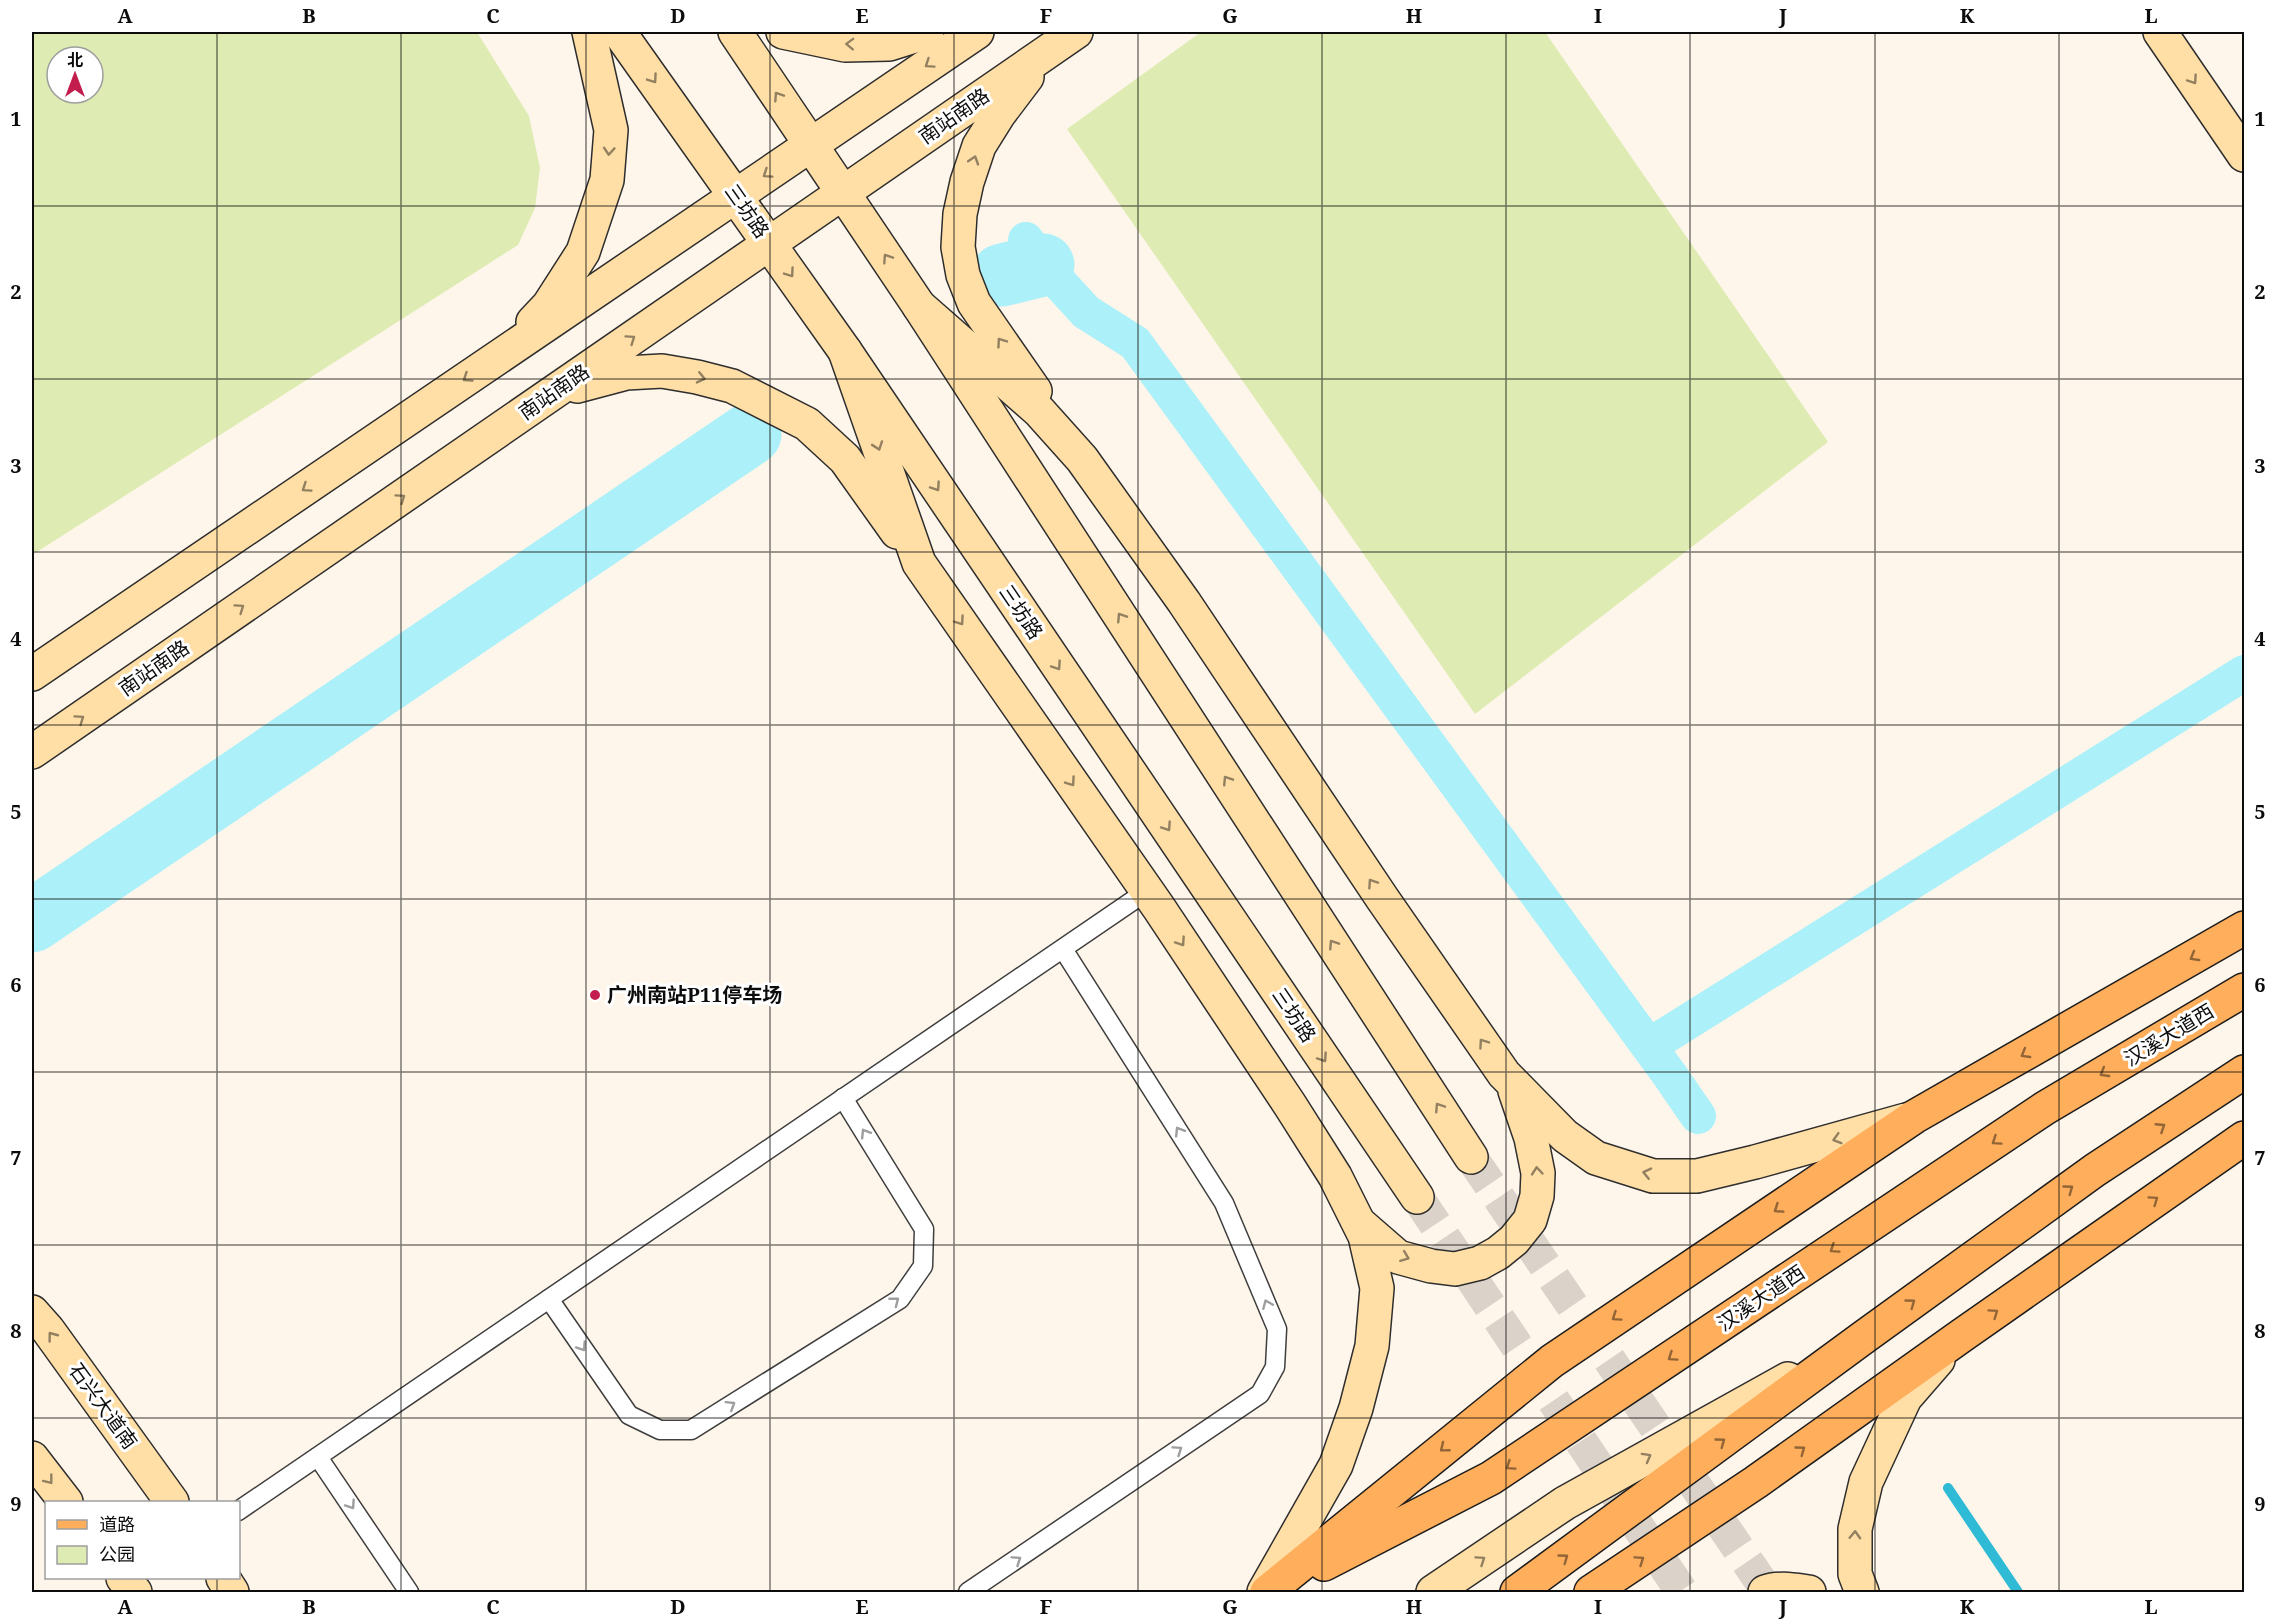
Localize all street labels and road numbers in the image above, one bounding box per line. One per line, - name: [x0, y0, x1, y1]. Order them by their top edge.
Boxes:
- street label: 南站南路: [913, 82, 994, 150]
- street label: 三坊路: [719, 178, 776, 243]
- street label: 南站南路: [513, 358, 594, 426]
- street label: 三坊路: [993, 579, 1049, 644]
- street label: 南站南路: [113, 634, 194, 702]
- street label: 三坊路: [1266, 982, 1322, 1047]
- street label: 汉溪大道西: [2119, 997, 2219, 1072]
- street label: 汉溪大道西: [1712, 1258, 1810, 1337]
- street label: 石兴大道南: [63, 1357, 144, 1454]

